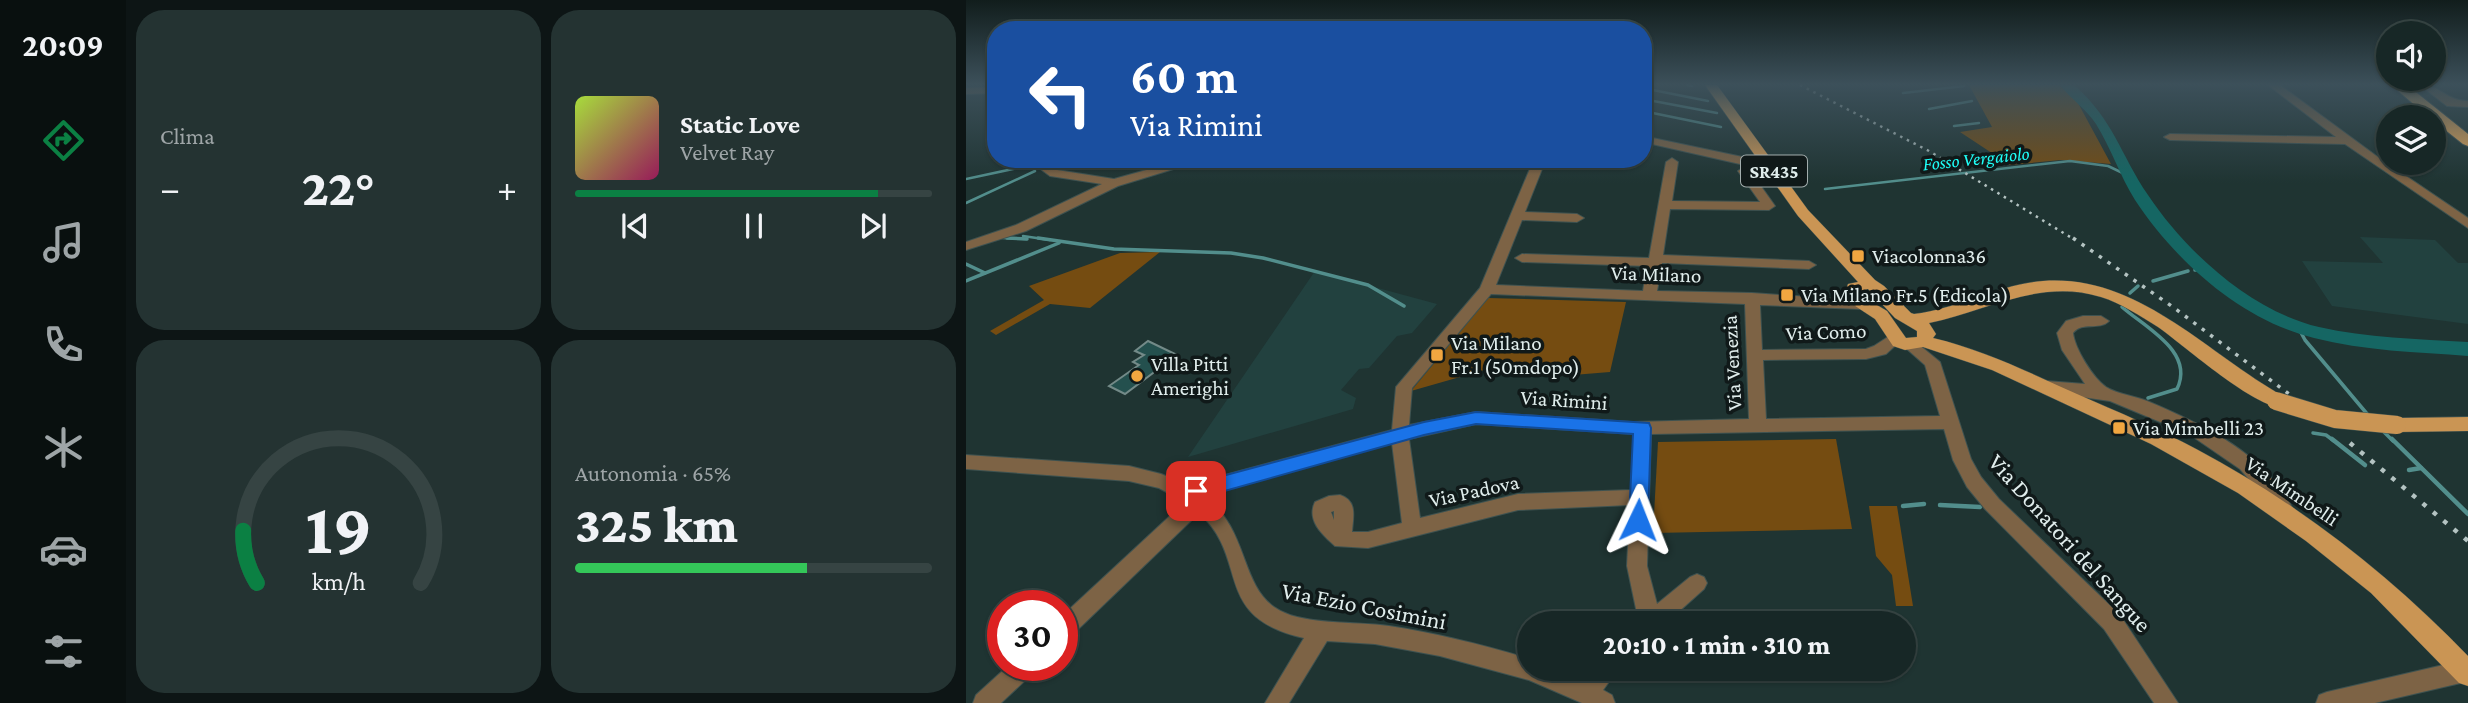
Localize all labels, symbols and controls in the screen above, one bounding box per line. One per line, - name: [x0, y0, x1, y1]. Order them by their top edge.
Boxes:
- map controls: [2376, 21, 2446, 175]
- button: sound: [2376, 21, 2446, 91]
- text: 20:09: [22, 27, 104, 63]
- icon: left: [1015, 49, 1106, 140]
- text: 60 m: [1130, 49, 1237, 104]
- button: layers: [2376, 105, 2446, 175]
- text: Via Rimini: [1130, 107, 1263, 143]
- text: Static Love: [680, 110, 800, 139]
- icon: directions: [39, 116, 88, 165]
- text: Clima: [160, 123, 215, 149]
- text: Velvet Ray: [680, 139, 774, 165]
- water label: Fosso Vergaiolo: [1922, 142, 2031, 175]
- road number: SR435: [1741, 155, 1807, 186]
- text: 22°: [302, 158, 375, 216]
- text: −: [160, 167, 180, 209]
- text: +: [497, 167, 517, 209]
- icon: previous: [616, 207, 654, 245]
- icon: pause: [735, 207, 773, 245]
- icon: next: [854, 207, 892, 245]
- icon: music: [39, 218, 88, 267]
- place label: Viacolonna36: [1872, 244, 1986, 268]
- marker: Viacolonna36: [1850, 248, 1866, 264]
- street label: Via Milano: [1610, 260, 1702, 288]
- place label: Via Milano Fr.5 (Edicola): [1801, 283, 2009, 307]
- marker: Via Milano Fr.5 (Edicola): [1779, 287, 1795, 303]
- street label: Via Venezia: [1717, 314, 1746, 411]
- street label: Via Como: [1785, 319, 1867, 345]
- icon: phone: [39, 320, 88, 369]
- place label: Via Milano Fr.1 (50mdopo): [1451, 331, 1580, 379]
- marker: Via Milano Fr.1 (50mdopo): [1429, 347, 1445, 363]
- place label: Villa Pitti Amerighi: [1151, 352, 1229, 400]
- marker: Villa Pitti Amerighi: [1129, 368, 1145, 384]
- street label: Via Rimini: [1520, 385, 1609, 415]
- place label: Via Mimbelli 23: [2133, 416, 2264, 440]
- marker: Via Mimbelli 23: [2111, 420, 2127, 436]
- icon: climate: [39, 423, 88, 472]
- street label: Via Donatori del Sangue: [1983, 448, 2157, 637]
- street label: Via Mimbelli: [2241, 451, 2344, 531]
- text: Autonomia · 65%: [575, 460, 731, 486]
- pin: [1166, 461, 1226, 521]
- street label: Via Padova: [1427, 470, 1521, 512]
- icon: arrive: [1177, 472, 1215, 510]
- position arrow: [1601, 483, 1675, 557]
- text: 19: [305, 488, 372, 569]
- text: 325 km: [575, 495, 738, 553]
- icon: car: [39, 525, 88, 574]
- text: km/h: [312, 567, 365, 594]
- street label: Via Ezio Cosimini: [1279, 576, 1449, 635]
- speed limit sign: 30: [987, 590, 1078, 681]
- icon: filters: [39, 627, 88, 676]
- text: 20:10 · 1 min · 310 m: [1603, 631, 1830, 660]

